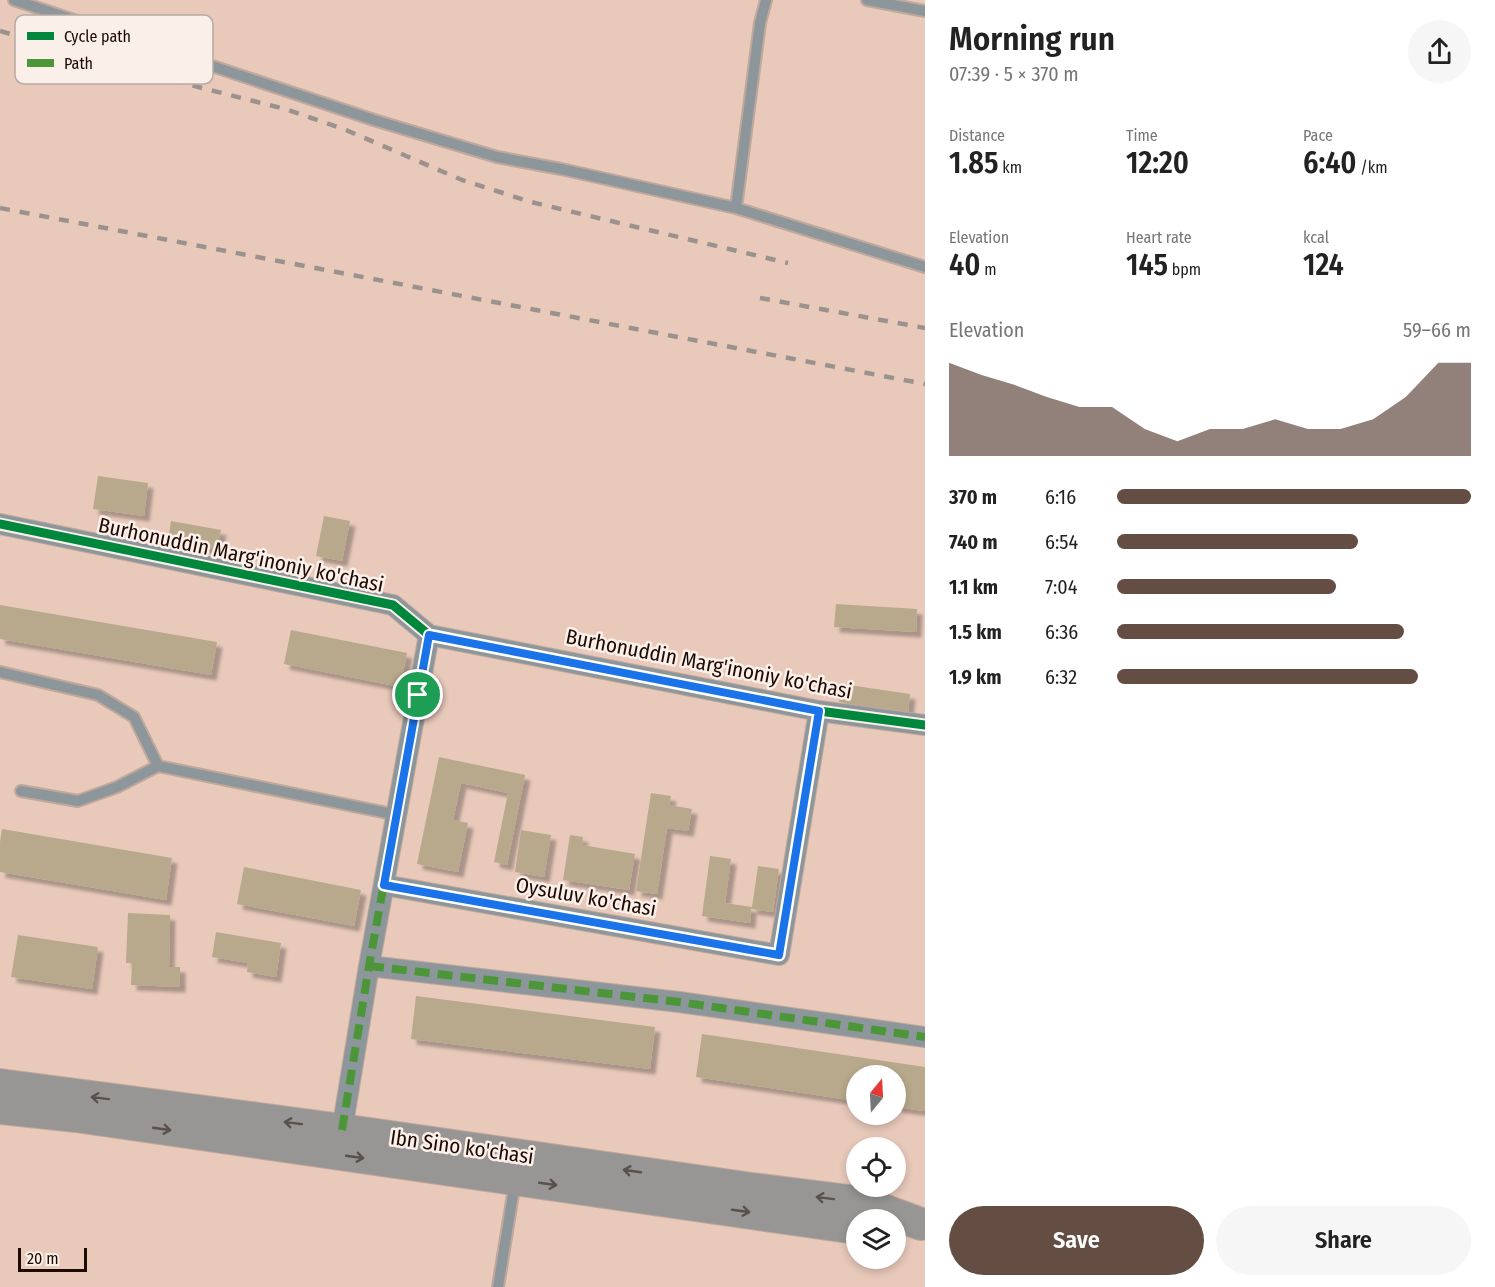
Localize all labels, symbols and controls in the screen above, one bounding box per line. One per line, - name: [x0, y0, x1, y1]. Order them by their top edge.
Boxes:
- legend: [15, 15, 213, 84]
- text: Morning run: [949, 19, 1115, 59]
- button: share: [1408, 20, 1471, 83]
- text: Cycle path: [64, 27, 131, 46]
- text: Path: [64, 54, 93, 73]
- text: 07:39 · 5 × 370 m: [949, 62, 1079, 86]
- text: Distance: [949, 126, 1005, 145]
- text: Time: [1126, 126, 1158, 145]
- text: Pace: [1303, 126, 1333, 145]
- text: 1.85: [949, 145, 998, 181]
- text: 12:20: [1126, 145, 1189, 181]
- text: 6:40: [1303, 145, 1357, 181]
- text: km: [998, 158, 1022, 177]
- text: /km: [1357, 158, 1388, 177]
- text: Elevation: [949, 228, 1009, 247]
- text: Heart rate: [1126, 228, 1192, 247]
- text: kcal: [1303, 228, 1329, 247]
- text: 40: [949, 247, 980, 283]
- text: 145: [1126, 247, 1168, 283]
- text: 124: [1303, 247, 1344, 283]
- text: m: [980, 260, 996, 279]
- text: bpm: [1168, 260, 1201, 279]
- text: Elevation: [949, 318, 1024, 342]
- text: 59–66 m: [1403, 318, 1471, 342]
- text: 370 m: [949, 485, 997, 509]
- text: 6:16: [1045, 485, 1076, 509]
- street label: Burhonuddin Marg'inoniy ko'chasi: [96, 512, 386, 598]
- text: 740 m: [949, 530, 998, 554]
- text: 6:54: [1045, 530, 1078, 554]
- text: 1.1 km: [949, 575, 998, 599]
- text: 7:04: [1045, 575, 1077, 599]
- text: 1.5 km: [949, 620, 1002, 644]
- text: 6:36: [1045, 620, 1078, 644]
- street label: Burhonuddin Marg'inoniy ko'chasi: [564, 623, 854, 705]
- text: 1.9 km: [949, 665, 1002, 689]
- text: 6:32: [1045, 665, 1077, 689]
- pin: [392, 669, 443, 720]
- icon: arrive: [401, 678, 434, 711]
- street label: Oysuluv ko'chasi: [514, 872, 658, 922]
- north arrow: [846, 1065, 906, 1125]
- map controls: [846, 1065, 906, 1269]
- one-way arrow: [90, 1092, 110, 1103]
- one-way arrow: [283, 1118, 303, 1129]
- one-way arrow: [152, 1123, 171, 1134]
- street label: Ibn Sino ko'chasi: [389, 1124, 535, 1170]
- button: locate: [846, 1137, 906, 1197]
- one-way arrow: [345, 1152, 364, 1163]
- one-way arrow: [622, 1165, 642, 1176]
- one-way arrow: [538, 1178, 558, 1189]
- one-way arrow: [815, 1192, 835, 1203]
- one-way arrow: [731, 1206, 751, 1217]
- button: Save: [949, 1206, 1204, 1275]
- button: Share: [1216, 1206, 1471, 1275]
- button: layers: [846, 1209, 906, 1269]
- scale bar: [18, 1245, 87, 1272]
- text: 20 m: [27, 1249, 58, 1268]

